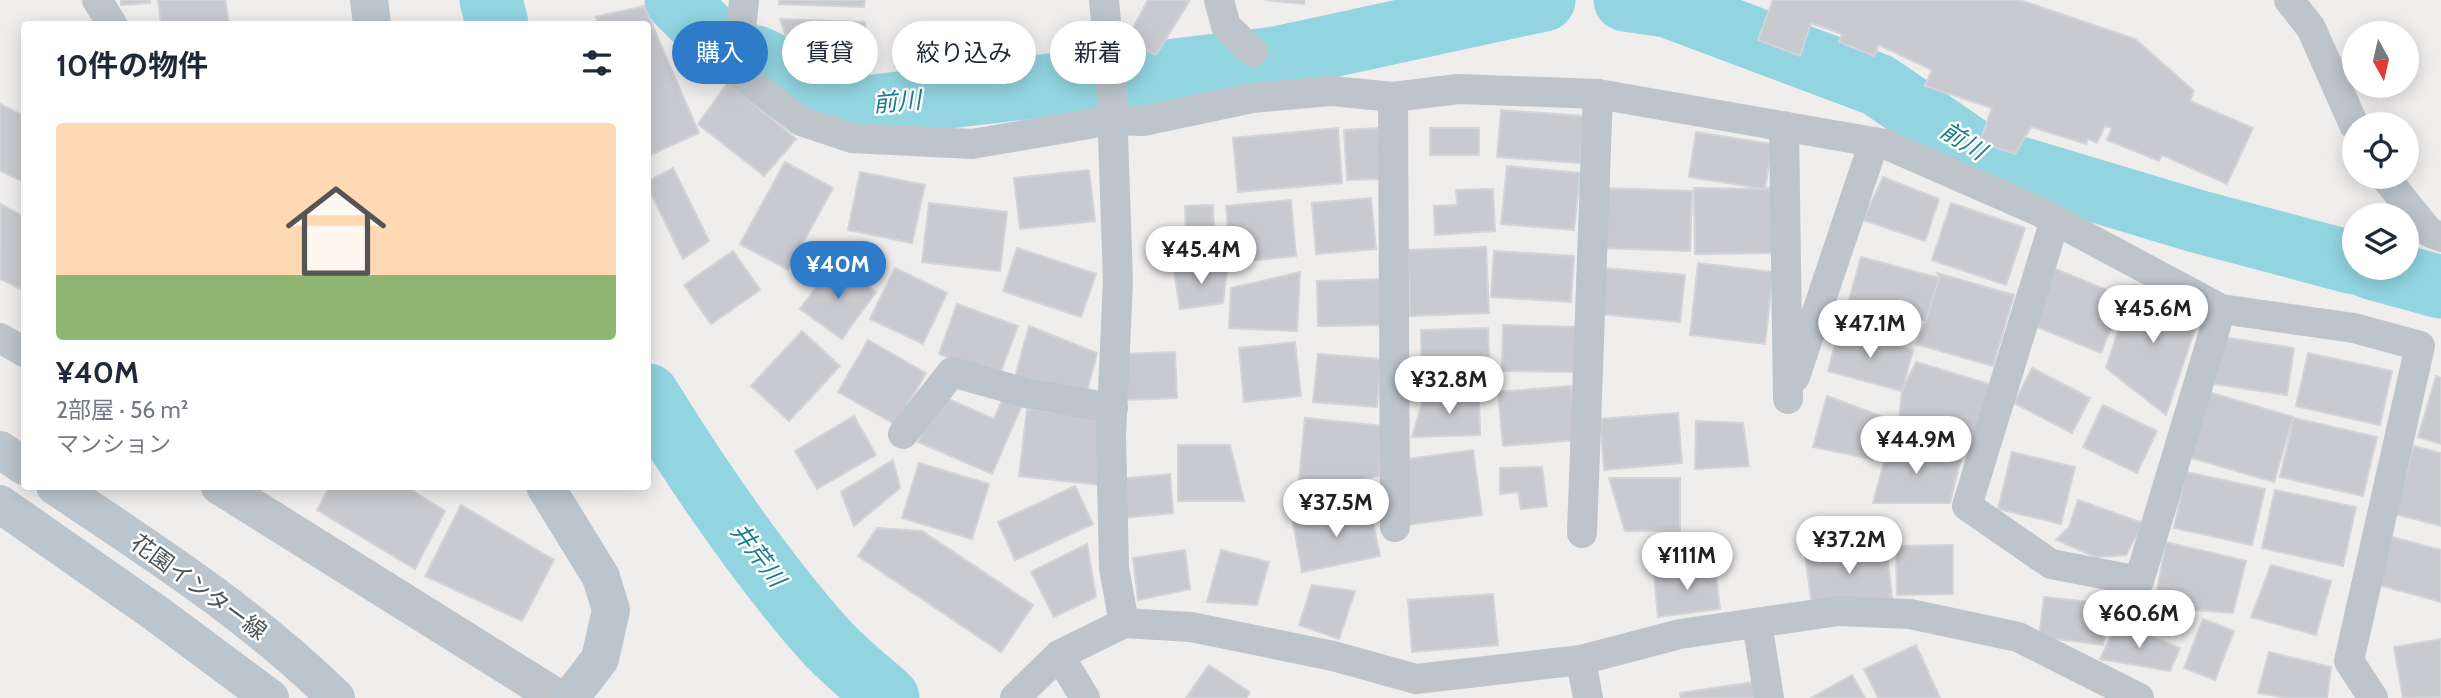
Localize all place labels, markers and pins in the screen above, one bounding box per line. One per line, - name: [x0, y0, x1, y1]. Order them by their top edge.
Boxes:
- pin: ¥45.4M: [1144, 226, 1258, 286]
- pin: ¥40M: [797, 242, 879, 301]
- pin: ¥45.6M: [2096, 286, 2210, 345]
- pin: ¥47.1M: [1813, 300, 1927, 360]
- pin: ¥32.8M: [1392, 356, 1506, 416]
- pin: ¥44.9M: [1859, 416, 1973, 476]
- pin: ¥37.5M: [1279, 480, 1393, 539]
- pin: ¥37.2M: [1792, 516, 1906, 576]
- pin: ¥111M: [1638, 532, 1736, 592]
- pin: ¥60.6M: [2082, 590, 2196, 650]

